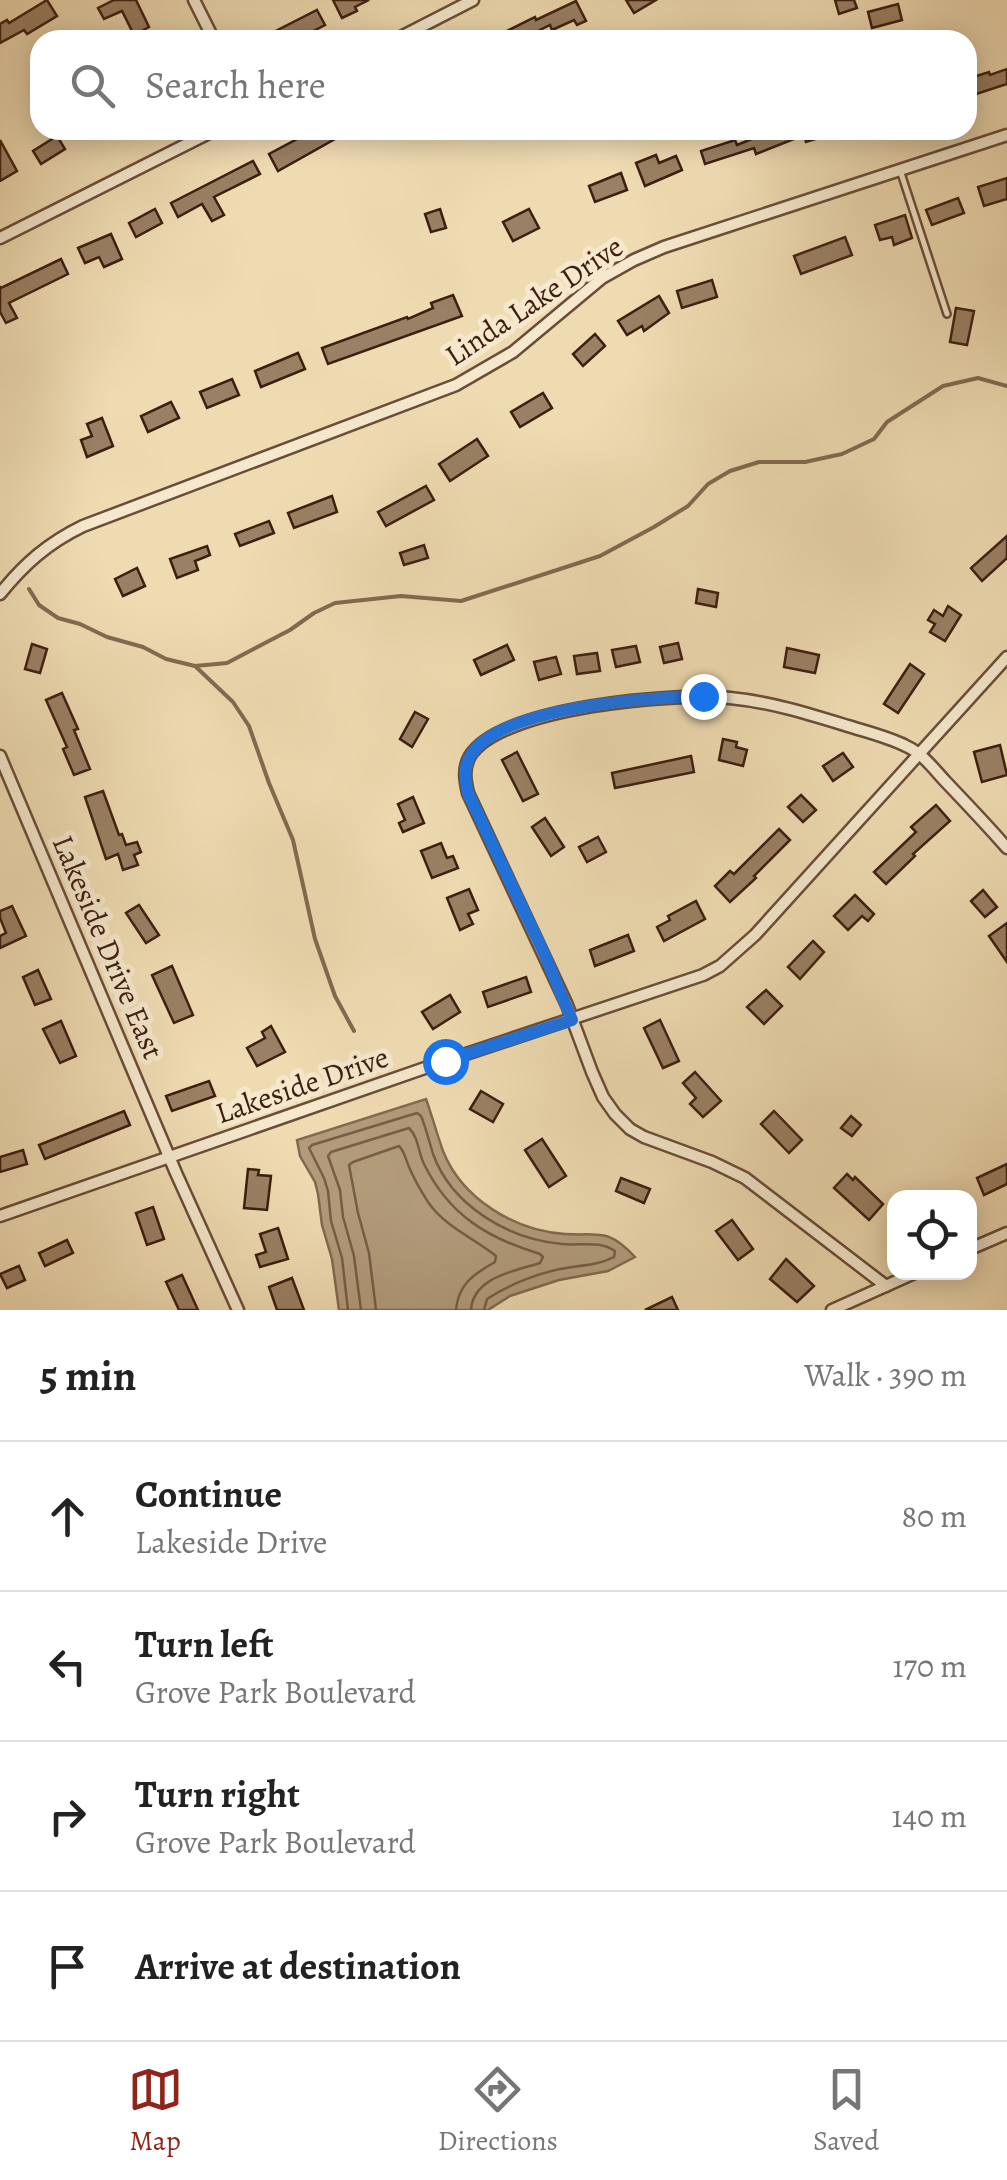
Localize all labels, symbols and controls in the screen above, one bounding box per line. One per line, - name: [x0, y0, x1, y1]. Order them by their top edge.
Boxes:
- search box: [30, 30, 977, 140]
- icon: search: [65, 58, 120, 113]
- text: Search here: [145, 59, 326, 111]
- street label: Linda Lake Drive: [437, 227, 631, 375]
- route end: [681, 674, 727, 720]
- street label: Lakeside Drive East: [43, 829, 173, 1065]
- street label: Lakeside Drive: [210, 1037, 394, 1133]
- route start: [423, 1039, 469, 1085]
- map controls: [887, 1190, 977, 1280]
- button: locate: [887, 1190, 977, 1280]
- text: 5 min: [40, 1347, 136, 1404]
- text: Walk · 390 m: [804, 1353, 967, 1397]
- text: Continue: [135, 1468, 282, 1520]
- icon: ahead: [40, 1489, 95, 1544]
- text: 80 m: [901, 1494, 967, 1538]
- text: Lakeside Drive: [135, 1520, 327, 1564]
- text: Turn left: [135, 1618, 274, 1670]
- icon: left: [40, 1639, 95, 1694]
- text: 170 m: [893, 1644, 967, 1688]
- text: Grove Park Boulevard: [135, 1670, 416, 1714]
- text: Turn right: [135, 1768, 300, 1820]
- icon: right: [40, 1789, 95, 1844]
- text: 140 m: [892, 1794, 967, 1838]
- text: Grove Park Boulevard: [135, 1820, 416, 1864]
- icon: arrive: [40, 1939, 95, 1994]
- text: Arrive at destination: [135, 1940, 461, 1992]
- tab: Map: [128, 2062, 183, 2160]
- tab: Directions: [438, 2062, 558, 2160]
- tab: Saved: [813, 2062, 879, 2160]

